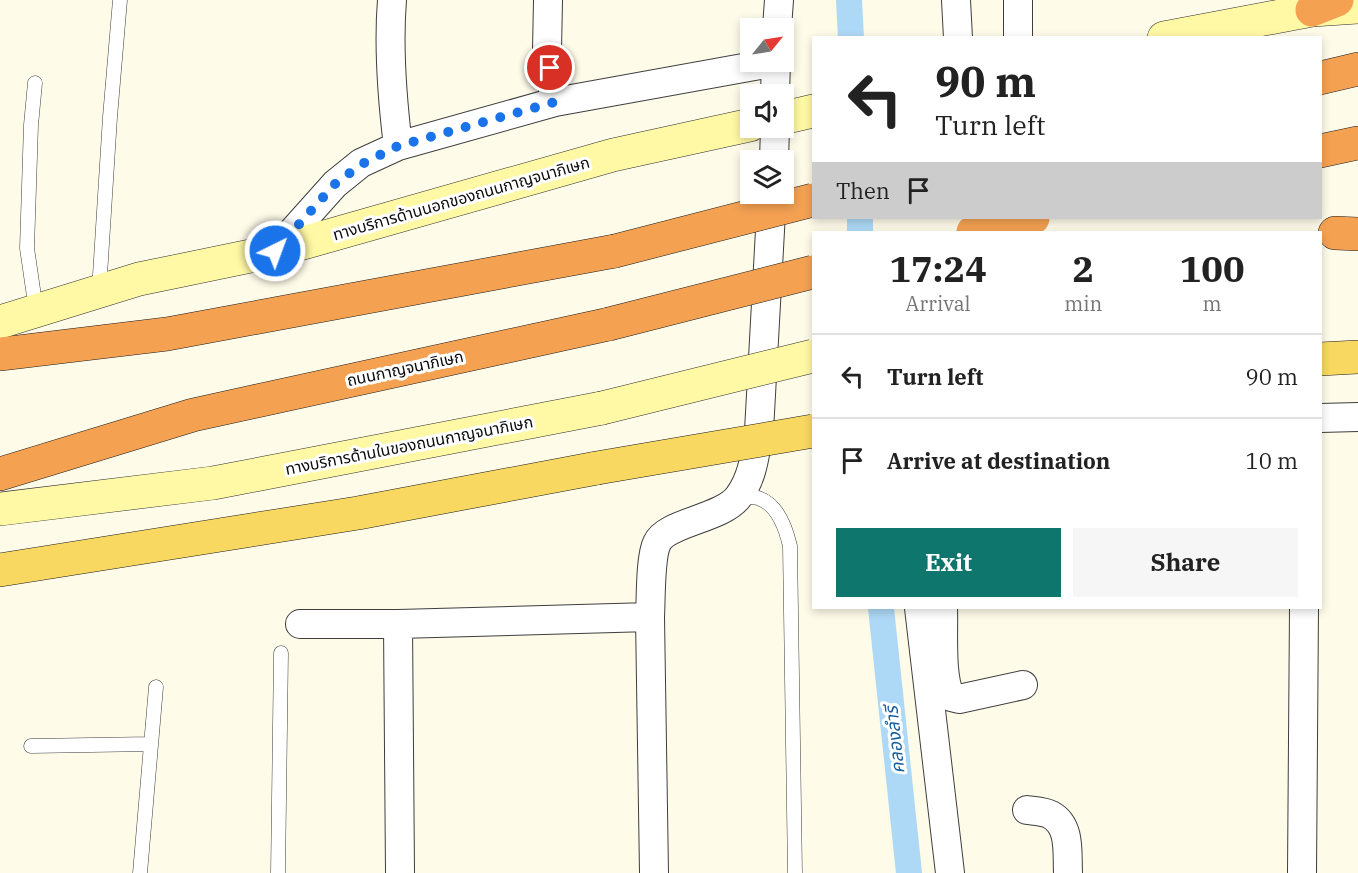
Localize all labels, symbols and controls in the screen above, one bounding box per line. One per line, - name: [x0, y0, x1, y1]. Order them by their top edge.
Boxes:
- north arrow: [740, 18, 794, 72]
- map controls: [740, 18, 794, 204]
- pin: [524, 42, 575, 93]
- icon: arrive: [533, 51, 566, 84]
- text: 90 m: [935, 54, 1036, 109]
- icon: left: [836, 60, 914, 138]
- button: sound: [740, 84, 794, 138]
- text: Turn left: [935, 107, 1046, 142]
- button: layers: [740, 150, 794, 204]
- street label: ทางบริการด้านนอกของถนนกาญจนาภิเษก: [330, 152, 592, 244]
- icon: arrive: [902, 174, 935, 207]
- text: Then: [836, 176, 890, 205]
- position arrow: [243, 219, 307, 283]
- text: 17:24: [889, 245, 987, 292]
- text: 2: [1072, 245, 1094, 292]
- text: 100: [1180, 245, 1245, 292]
- text: Arrival: [906, 290, 971, 317]
- text: min: [1064, 290, 1102, 317]
- text: m: [1203, 290, 1222, 317]
- street label: ถนนกาญจนาภิเษก: [345, 346, 465, 390]
- icon: left: [836, 360, 869, 393]
- text: Turn left: [887, 362, 983, 391]
- text: 90 m: [1246, 362, 1298, 391]
- street label: ทางบริการด้านในของถนนกาญจนาภิเษก: [283, 411, 535, 479]
- icon: arrive: [836, 444, 869, 477]
- text: Arrive at destination: [887, 446, 1110, 475]
- text: 10 m: [1246, 446, 1298, 475]
- button: Exit: [836, 528, 1061, 597]
- button: Share: [1073, 528, 1298, 597]
- water label: คลองลำรี: [879, 702, 909, 775]

